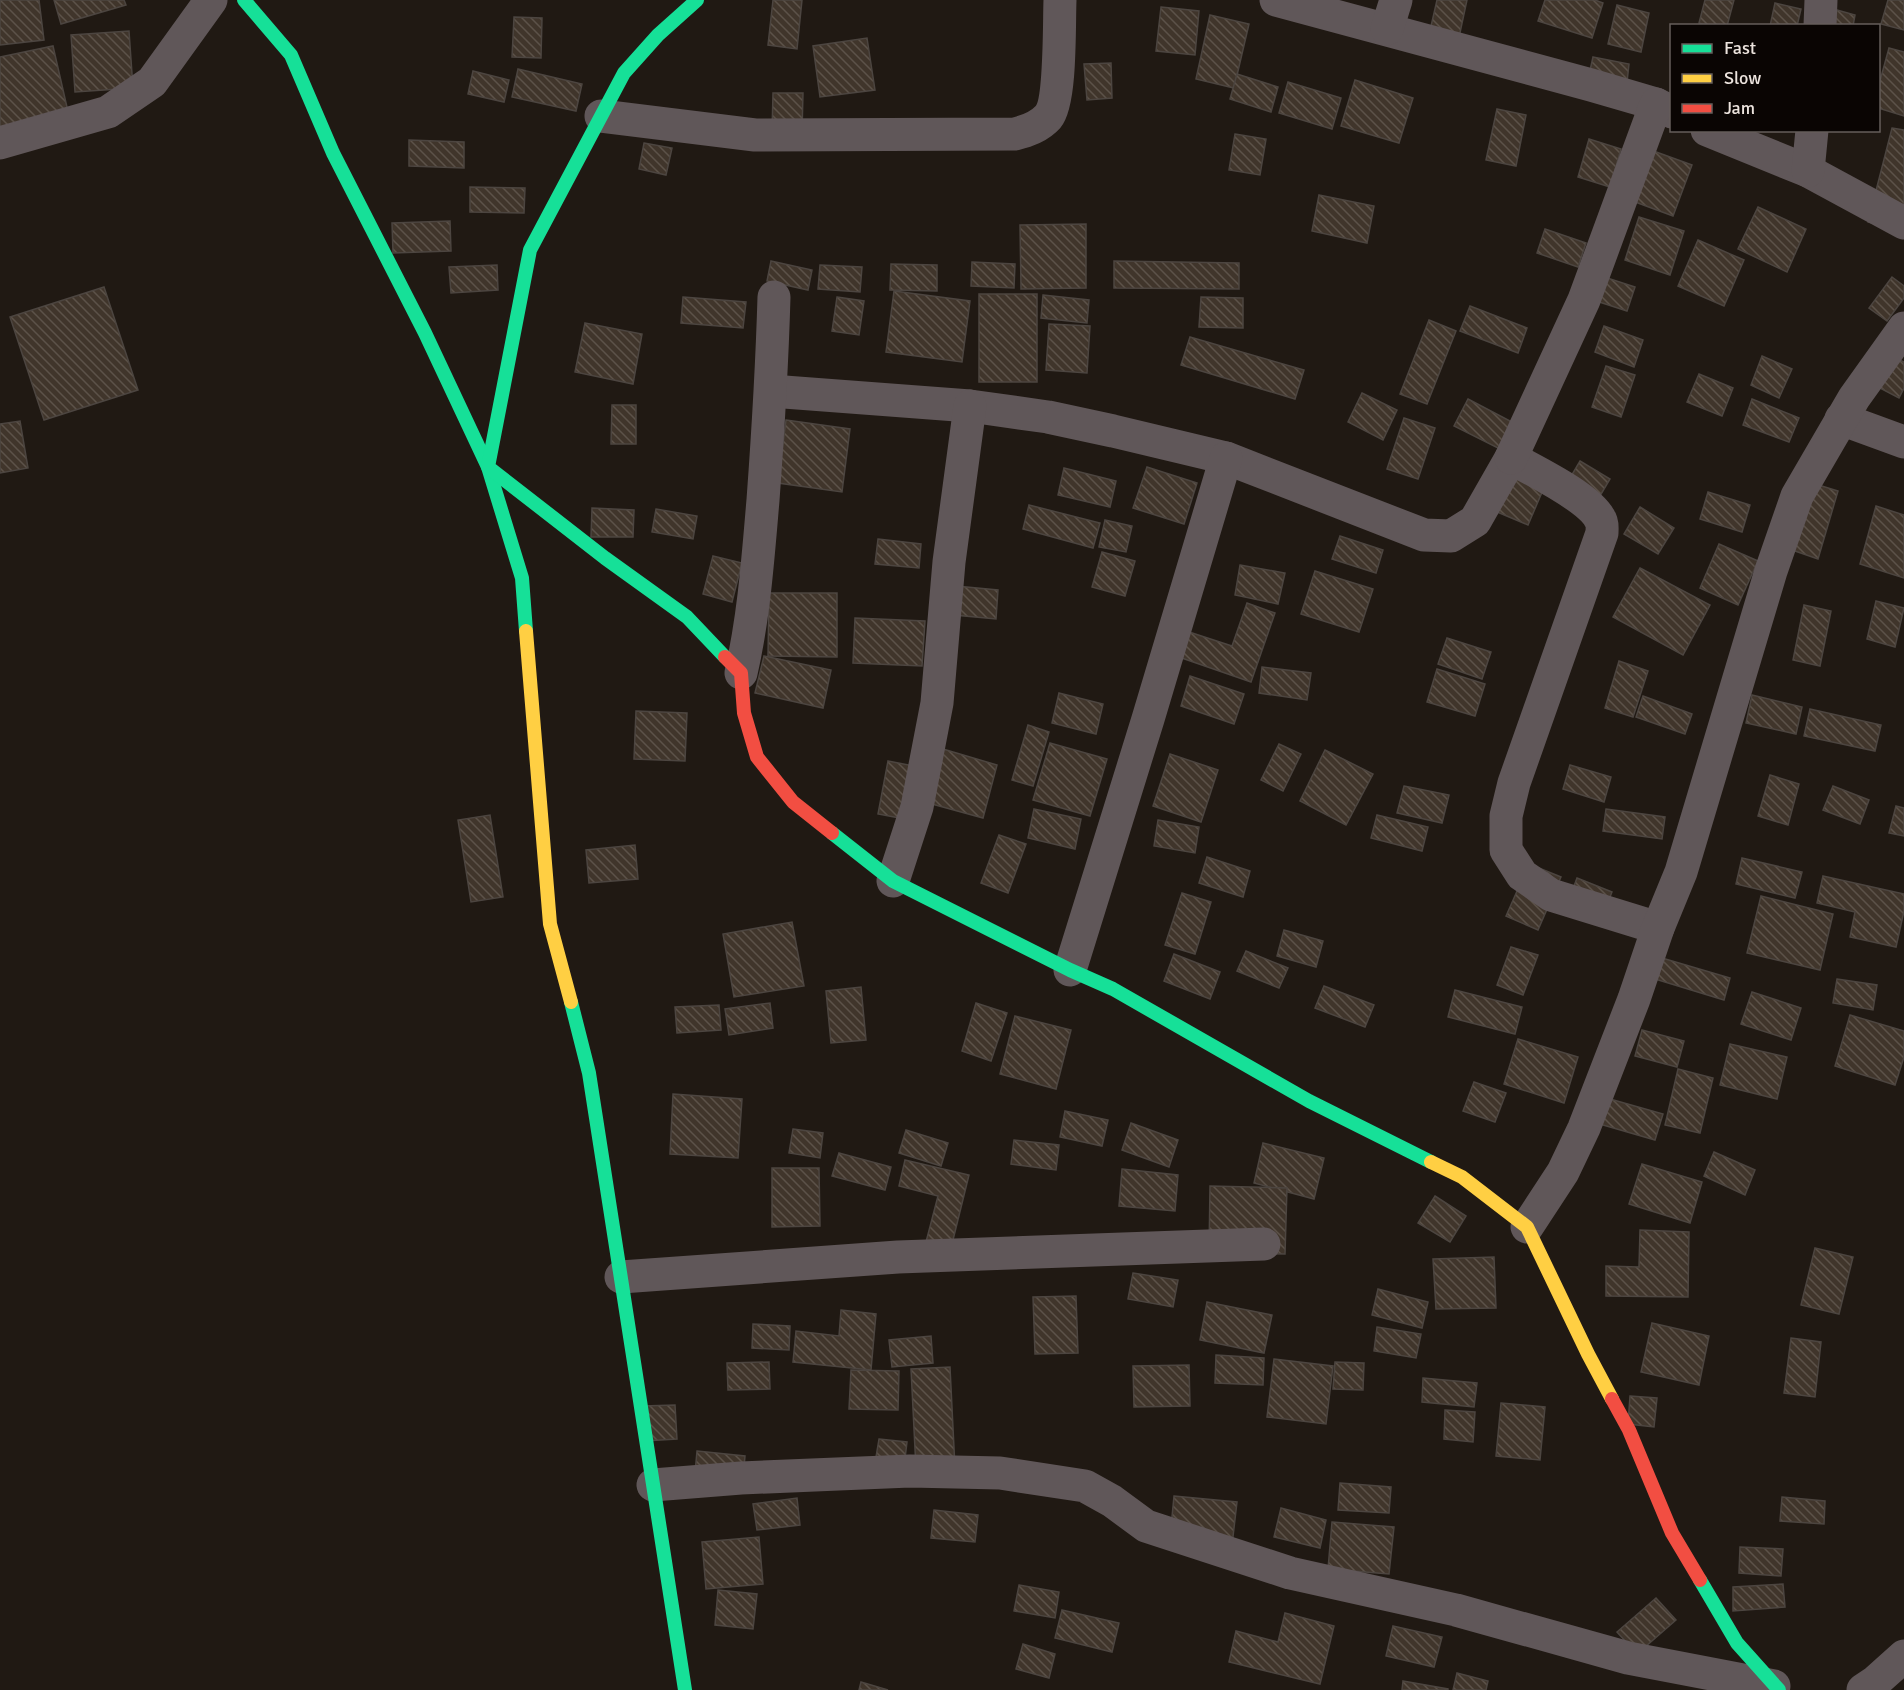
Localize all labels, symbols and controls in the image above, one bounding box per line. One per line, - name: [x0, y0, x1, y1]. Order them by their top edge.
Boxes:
- legend: [1670, 24, 1880, 132]
- text: Fast: [1724, 37, 1756, 59]
- text: Slow: [1724, 67, 1761, 89]
- text: Jam: [1724, 97, 1755, 119]

